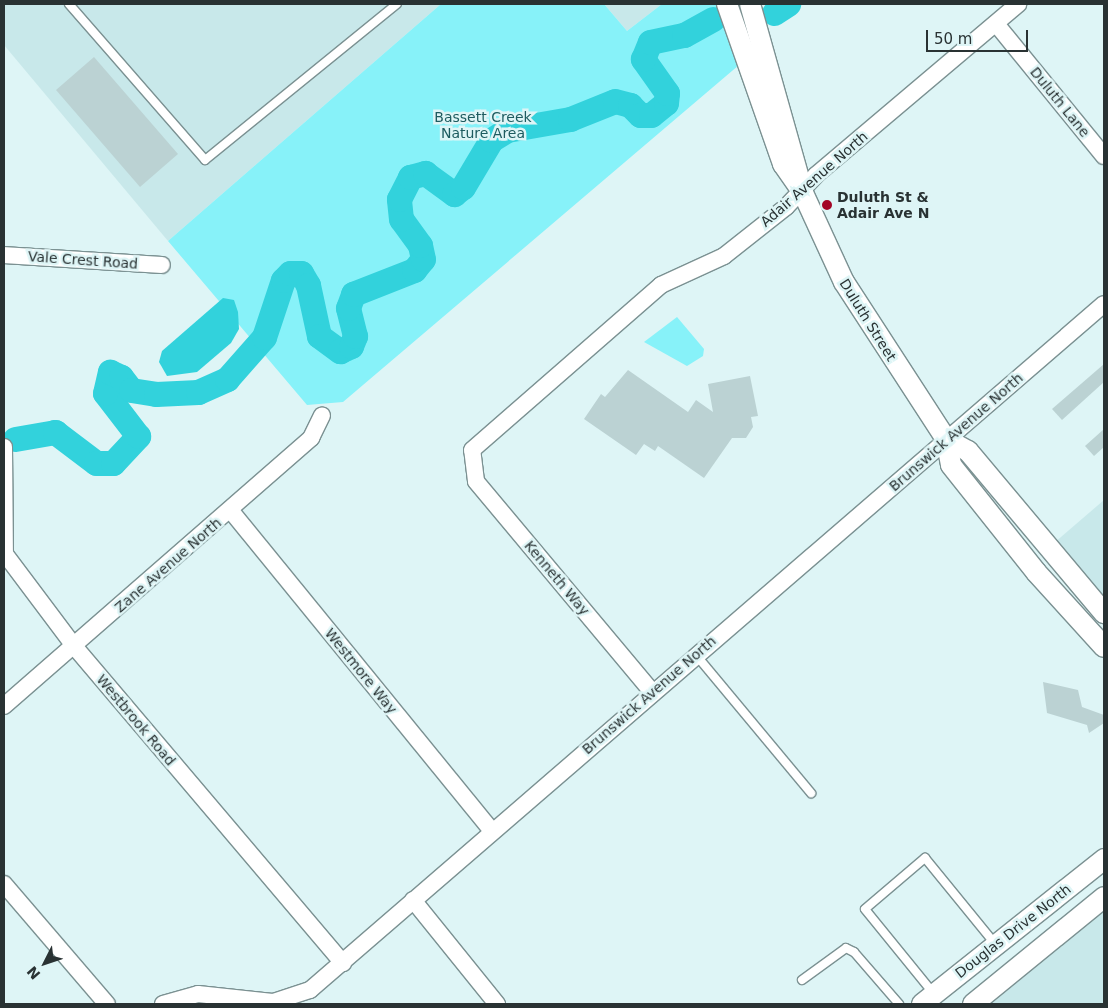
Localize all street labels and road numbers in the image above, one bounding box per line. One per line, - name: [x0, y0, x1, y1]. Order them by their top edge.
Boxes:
- street label: Duluth Lane: [1027, 64, 1093, 140]
- street label: Adair Avenue North: [757, 128, 871, 230]
- street label: Vale Crest Road: [27, 248, 139, 272]
- street label: Duluth Street: [836, 276, 900, 364]
- street label: Brunswick Avenue North: [886, 369, 1026, 495]
- street label: Zane Avenue North: [111, 514, 225, 616]
- street label: Kenneth Way: [521, 537, 593, 619]
- street label: Westmore Way: [321, 625, 401, 717]
- street label: Brunswick Avenue North: [579, 632, 719, 758]
- street label: Westbrook Road: [93, 671, 179, 769]
- street label: Douglas Drive North: [952, 881, 1074, 981]

